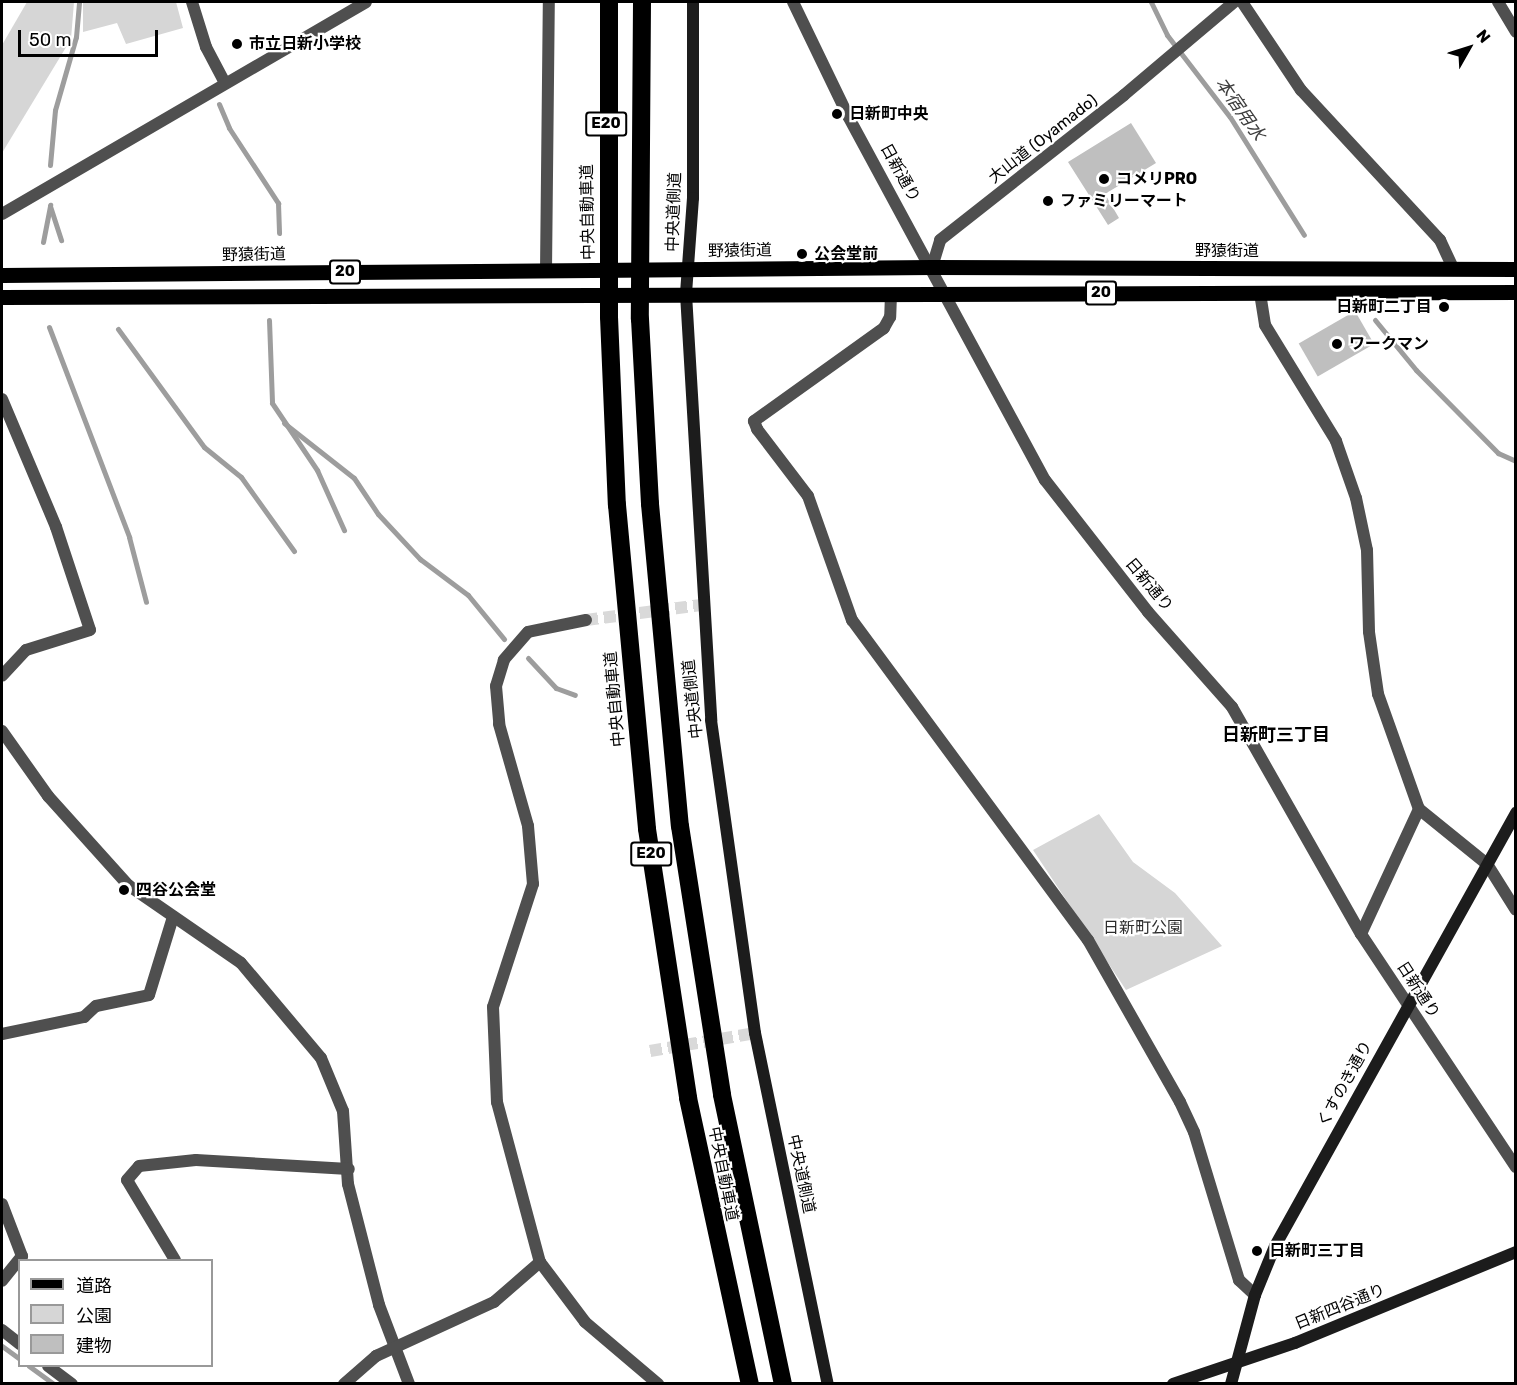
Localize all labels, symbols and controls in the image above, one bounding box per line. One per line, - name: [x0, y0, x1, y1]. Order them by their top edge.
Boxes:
- scale bar: [21, 18, 160, 56]
- north arrow: [1439, 18, 1499, 78]
- text: N: [1472, 26, 1494, 47]
- text: 50 m: [29, 29, 72, 51]
- place label: 市立日新小学校: [249, 34, 361, 54]
- marker: 市立日新小学校: [230, 37, 244, 51]
- water label: 本宿用水: [1211, 73, 1269, 145]
- street label: 大山道 (Oyamado): [985, 91, 1101, 187]
- place label: 日新町中央: [849, 104, 929, 124]
- marker: 日新町中央: [830, 107, 844, 121]
- road number: E20: [585, 112, 627, 136]
- street label: 日新通り: [876, 140, 924, 206]
- street label: 中央自動車道: [578, 164, 598, 260]
- place label: コメリPRO: [1116, 169, 1197, 189]
- street label: 中央道側道: [663, 172, 685, 252]
- marker: コメリPRO: [1097, 172, 1111, 186]
- place label: ファミリーマート: [1060, 191, 1188, 211]
- marker: ファミリーマート: [1041, 194, 1055, 208]
- street label: 野猿街道: [708, 241, 772, 261]
- street label: 野猿街道: [1195, 241, 1259, 261]
- place label: 公会堂前: [814, 244, 878, 264]
- street label: 野猿街道: [222, 245, 286, 265]
- marker: 公会堂前: [795, 247, 809, 261]
- road number: 20: [328, 260, 362, 284]
- road number: 20: [1084, 281, 1118, 305]
- place label: 日新町二丁目: [1336, 297, 1432, 317]
- marker: 日新町二丁目: [1437, 300, 1451, 314]
- place label: ワークマン: [1349, 334, 1429, 354]
- marker: ワークマン: [1330, 337, 1344, 351]
- street label: 日新通り: [1121, 554, 1177, 616]
- street label: 中央自動車道: [601, 650, 629, 748]
- street label: 中央道側道: [679, 658, 707, 740]
- district label: 日新町三丁目: [1222, 724, 1330, 746]
- road number: E20: [630, 842, 672, 866]
- place label: 四谷公会堂: [136, 880, 216, 900]
- marker: 四谷公会堂: [117, 883, 131, 897]
- park label: 日新町公園: [1103, 918, 1183, 938]
- street label: 日新通り: [1393, 958, 1443, 1022]
- street label: くすのき通り: [1313, 1037, 1377, 1131]
- street label: 中央自動車道: [704, 1125, 742, 1223]
- street label: 中央道側道: [783, 1133, 819, 1215]
- place label: 日新町三丁目: [1269, 1241, 1365, 1261]
- marker: 日新町三丁目: [1250, 1244, 1264, 1258]
- legend: [18, 1259, 213, 1367]
- text: 道路: [76, 1275, 112, 1297]
- street label: 日新四谷通り: [1292, 1280, 1388, 1334]
- text: 公園: [76, 1305, 112, 1327]
- text: 建物: [76, 1335, 112, 1357]

